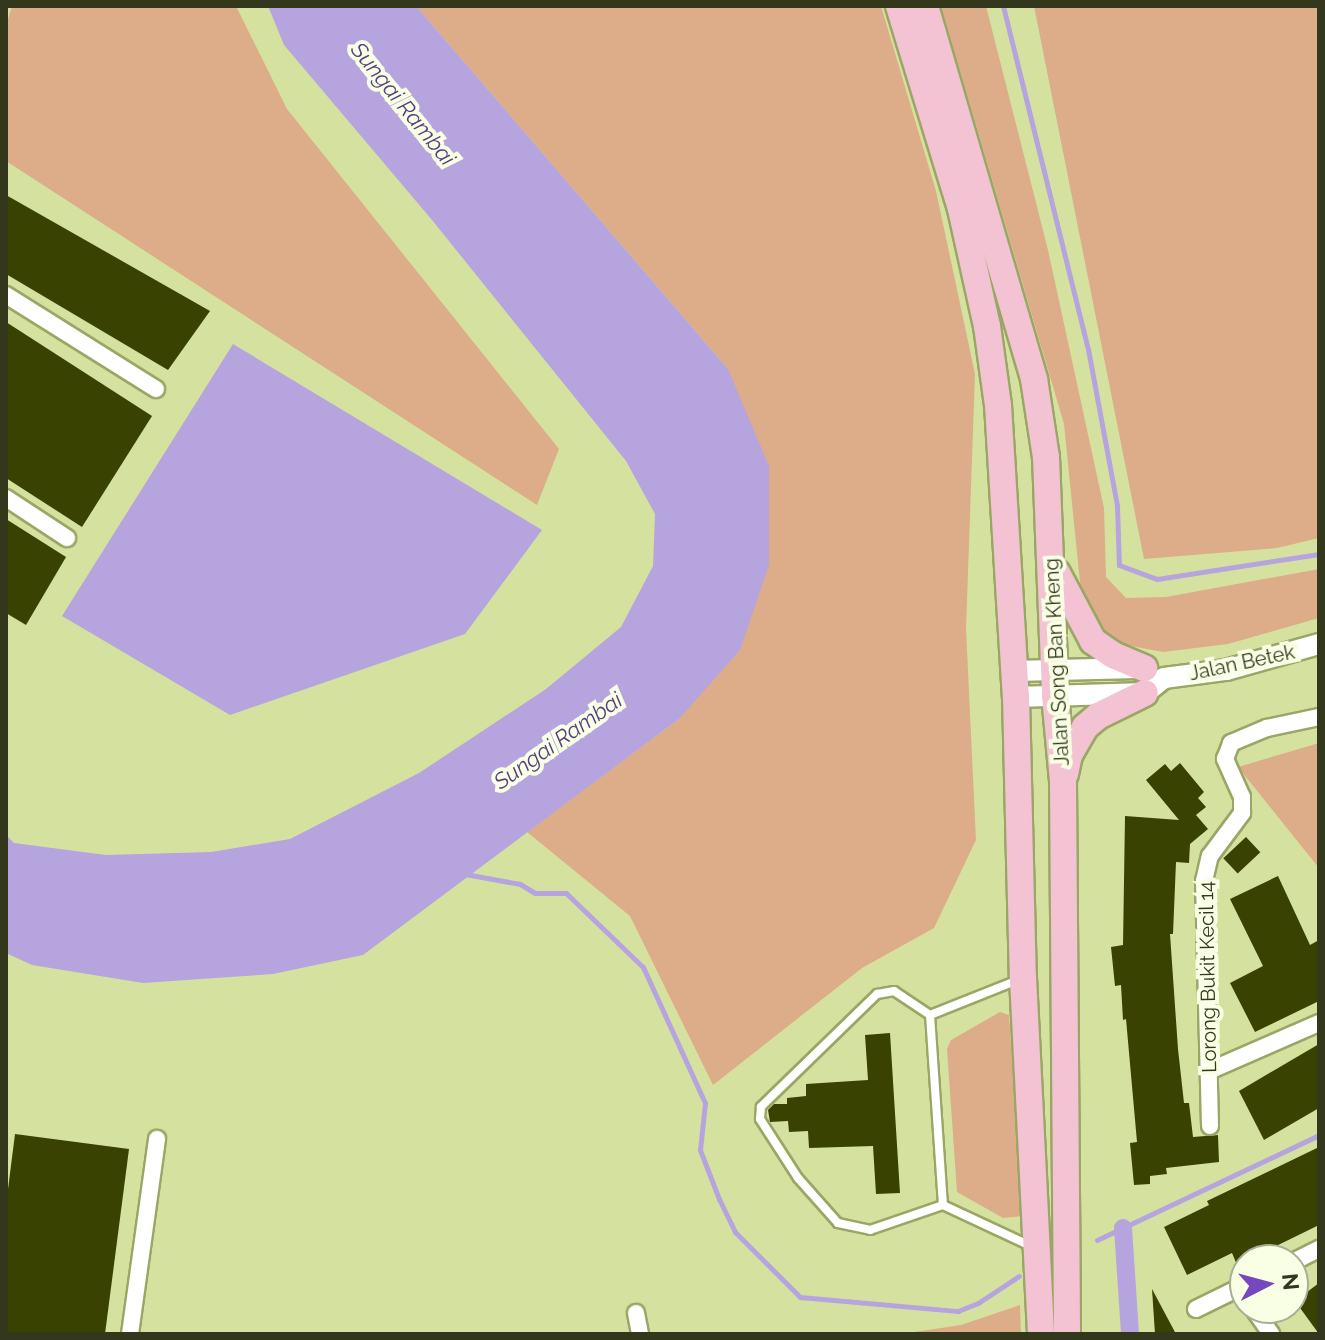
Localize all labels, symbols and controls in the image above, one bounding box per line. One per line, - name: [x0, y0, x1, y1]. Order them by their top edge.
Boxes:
- water label: Sungai Rambai: [345, 37, 461, 171]
- street label: Jalan Song Ban Kheng: [1040, 558, 1074, 766]
- street label: Jalan Betek: [1187, 640, 1297, 686]
- water label: Sungai Rambai: [489, 687, 627, 795]
- street label: Lorong Bukit Kecil 14: [1194, 881, 1222, 1073]
- north arrow: [1229, 1244, 1309, 1324]
- text: N: [1277, 1272, 1305, 1291]

